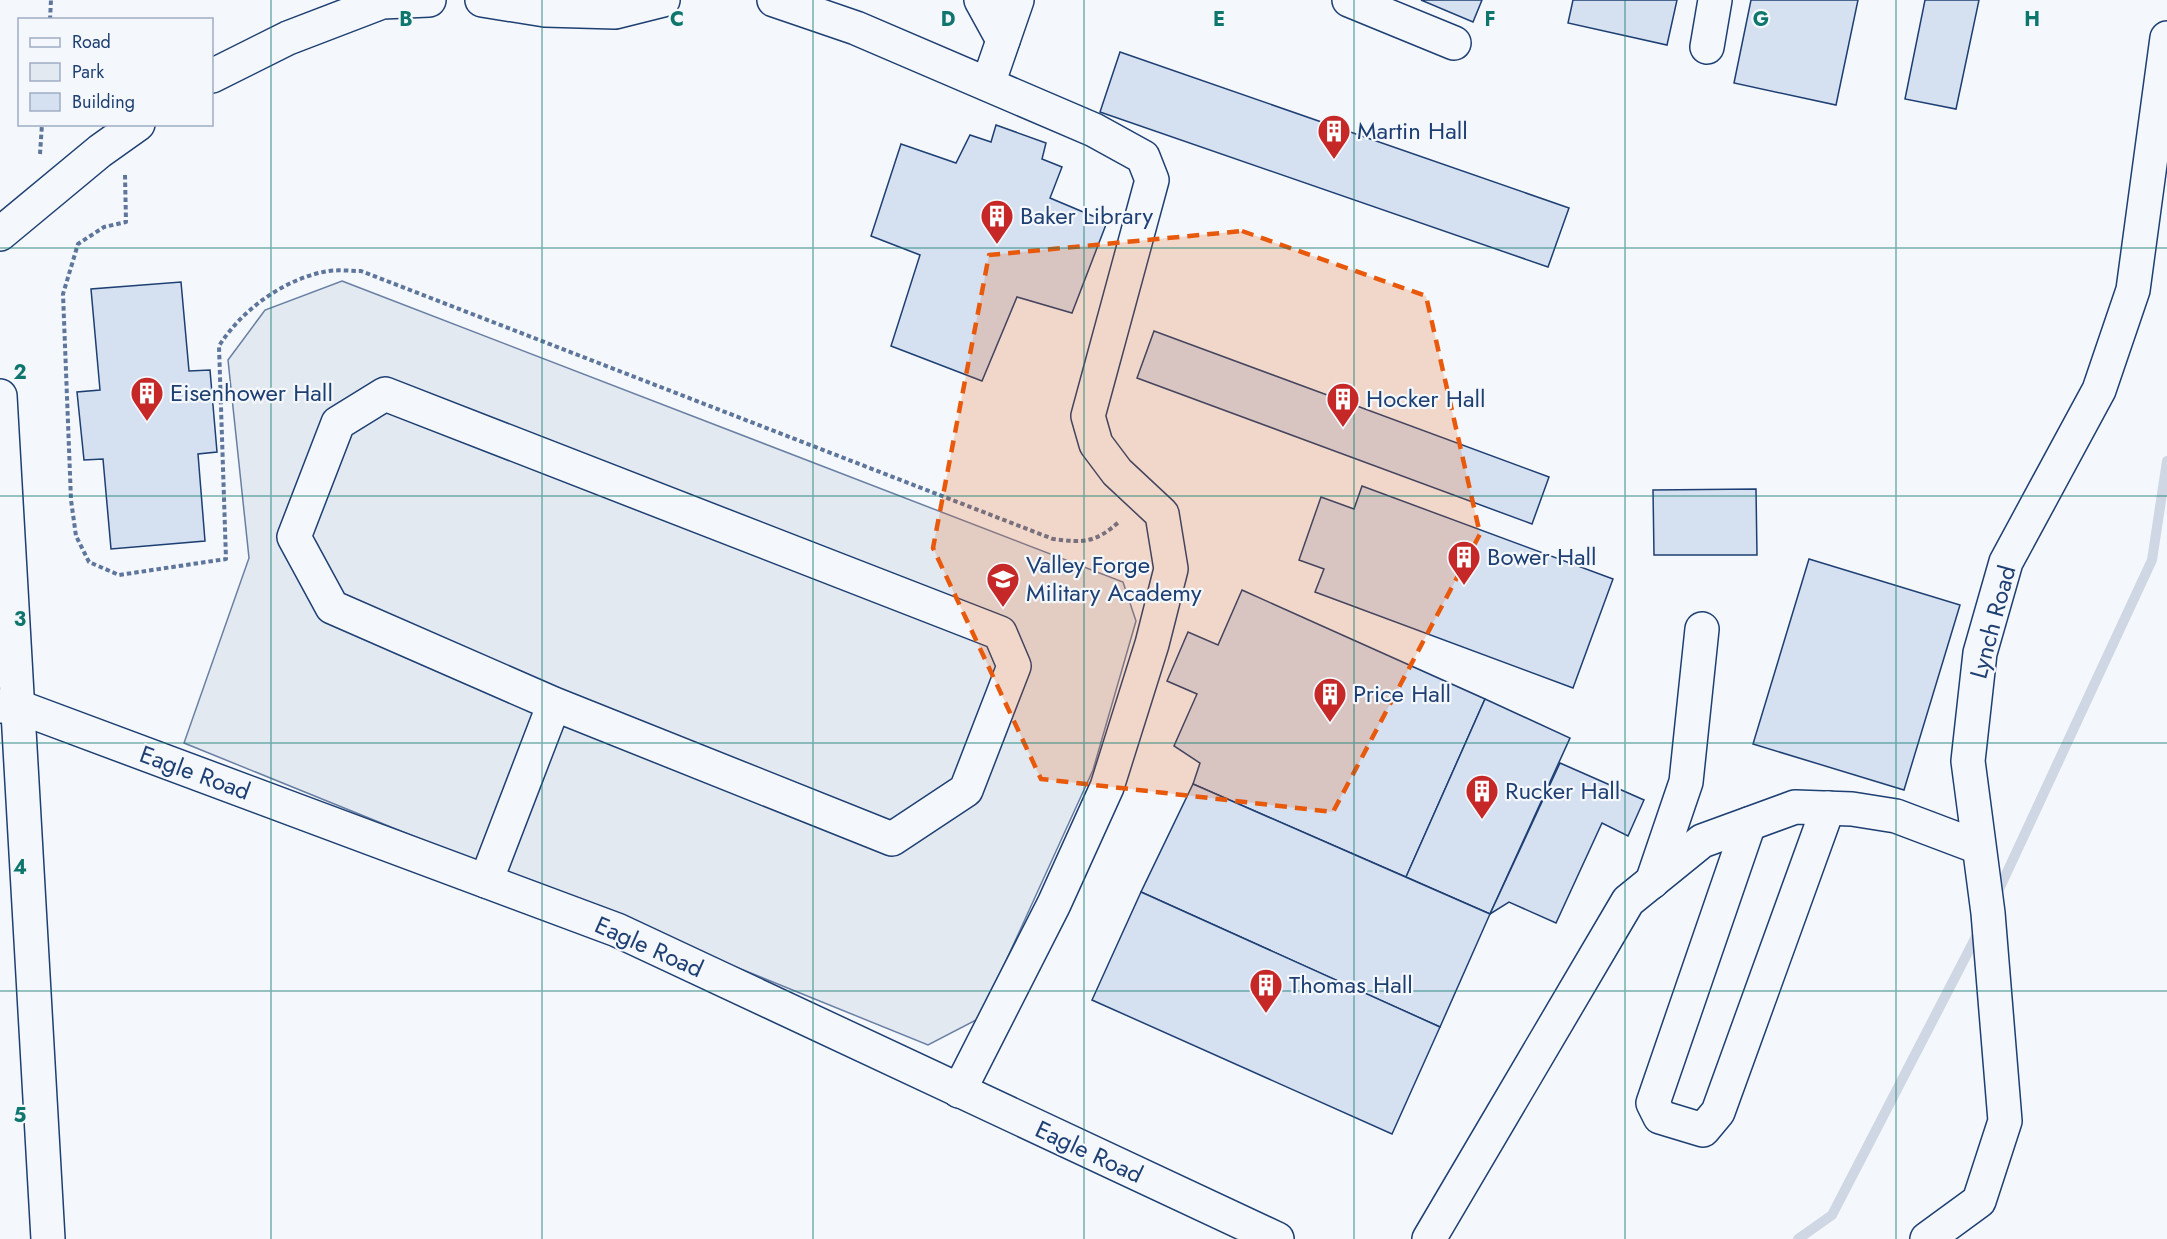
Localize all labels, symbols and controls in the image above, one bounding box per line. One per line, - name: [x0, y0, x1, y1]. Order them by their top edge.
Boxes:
- text: B: [399, 5, 413, 34]
- text: C: [670, 5, 684, 34]
- text: D: [941, 5, 955, 34]
- text: E: [1213, 5, 1225, 34]
- text: F: [1484, 5, 1496, 34]
- text: G: [1753, 5, 1769, 34]
- text: H: [2024, 5, 2040, 34]
- legend: [18, 18, 213, 126]
- text: Road: [72, 29, 111, 55]
- text: Park: [72, 59, 104, 85]
- text: Building: [72, 89, 135, 115]
- building icon: Martin Hall: [1316, 113, 1352, 160]
- place label: Martin Hall: [1357, 113, 1468, 148]
- building icon: Baker Library: [979, 198, 1015, 245]
- place label: Baker Library: [1020, 198, 1153, 233]
- text: 2: [13, 358, 27, 387]
- building icon: Eisenhower Hall: [129, 375, 165, 422]
- place label: Eisenhower Hall: [170, 375, 333, 410]
- building icon: Hocker Hall: [1325, 381, 1361, 428]
- place label: Hocker Hall: [1366, 381, 1485, 416]
- building icon: Bower Hall: [1446, 539, 1482, 586]
- place label: Bower Hall: [1487, 539, 1597, 574]
- place label: Valley Forge Military Academy: [1026, 547, 1202, 610]
- school or university icon: Valley Forge Military Academy: [985, 561, 1021, 608]
- street label: Lynch Road: [1961, 561, 2024, 682]
- text: 3: [14, 605, 26, 634]
- building icon: Price Hall: [1312, 676, 1348, 723]
- place label: Price Hall: [1353, 676, 1451, 711]
- street label: Eagle Road: [135, 736, 255, 809]
- building icon: Rucker Hall: [1464, 773, 1500, 820]
- place label: Rucker Hall: [1505, 773, 1620, 808]
- text: 4: [13, 853, 27, 882]
- street label: Eagle Road: [589, 907, 709, 986]
- building icon: Thomas Hall: [1248, 967, 1284, 1014]
- place label: Thomas Hall: [1289, 967, 1413, 1002]
- text: 5: [14, 1101, 27, 1130]
- street label: Eagle Road: [1030, 1111, 1149, 1192]

